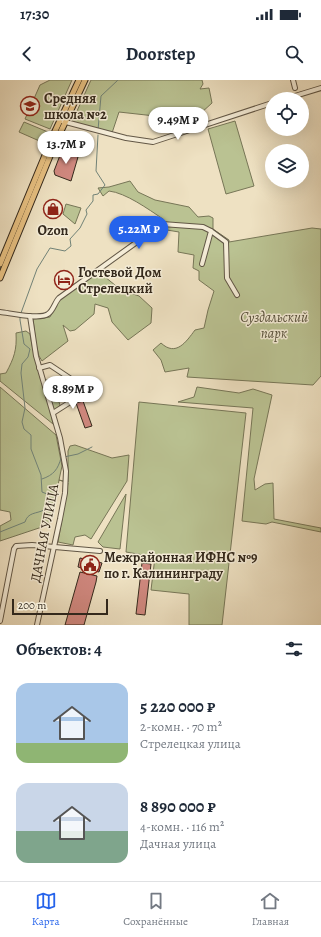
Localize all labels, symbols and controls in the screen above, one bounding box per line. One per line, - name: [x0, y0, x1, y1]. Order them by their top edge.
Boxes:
- text: 17:30: [20, 4, 49, 24]
- text: Doorstep: [126, 42, 195, 66]
- icon: back: [16, 43, 38, 65]
- icon: search: [283, 43, 305, 65]
- place label: Средняя школа №2: [44, 89, 107, 124]
- map controls: [265, 92, 309, 188]
- button: locate: [265, 92, 309, 136]
- school or university icon: Средняя школа №2: [19, 95, 41, 117]
- pin: 9.49M ₽: [141, 107, 215, 141]
- text: 9.49M ₽: [157, 111, 199, 128]
- pin: 13.7M ₽: [29, 131, 103, 165]
- text: 13.7M ₽: [46, 135, 86, 152]
- button: layers: [265, 144, 309, 188]
- shop icon: Ozon: [42, 198, 64, 220]
- pin: 5.22M ₽: [102, 216, 176, 250]
- text: 5.22M ₽: [118, 220, 160, 237]
- place label: Ozon: [38, 221, 69, 240]
- place label: Гостевой Дом Стрелецкий: [78, 263, 162, 298]
- hotel icon: Гостевой Дом Стрелецкий: [53, 269, 75, 291]
- park label: Суздальский парк: [240, 308, 308, 343]
- pin: 8.89M ₽: [36, 376, 110, 410]
- text: 8.89M ₽: [52, 380, 94, 397]
- street label: ДАЧНАЯ УЛИЦА: [26, 482, 63, 584]
- place label: Межрайонная ИФНС №9 по г. Калининграду: [104, 548, 258, 583]
- public building icon: Межрайонная ИФНС №9 по г. Калининграду: [79, 554, 101, 576]
- scale bar: [12, 597, 108, 616]
- text: 200 m: [18, 598, 46, 613]
- text: Объектов: 4: [16, 638, 102, 661]
- icon: filters: [283, 638, 305, 660]
- text: 5 220 000 ₽: [140, 695, 215, 718]
- icon: home: [48, 699, 96, 747]
- text: 2-комн. · 70 m²: [140, 718, 222, 735]
- text: Стрелецкая улица: [140, 735, 241, 752]
- text: 8 890 000 ₽: [140, 795, 216, 818]
- icon: home: [48, 799, 96, 847]
- text: 4-комн. · 116 m²: [140, 818, 224, 835]
- text: Дачная улица: [140, 835, 216, 852]
- tab: Карта: [32, 890, 60, 929]
- tab: Сохранённые: [123, 890, 188, 929]
- tab: Главная: [252, 890, 289, 929]

